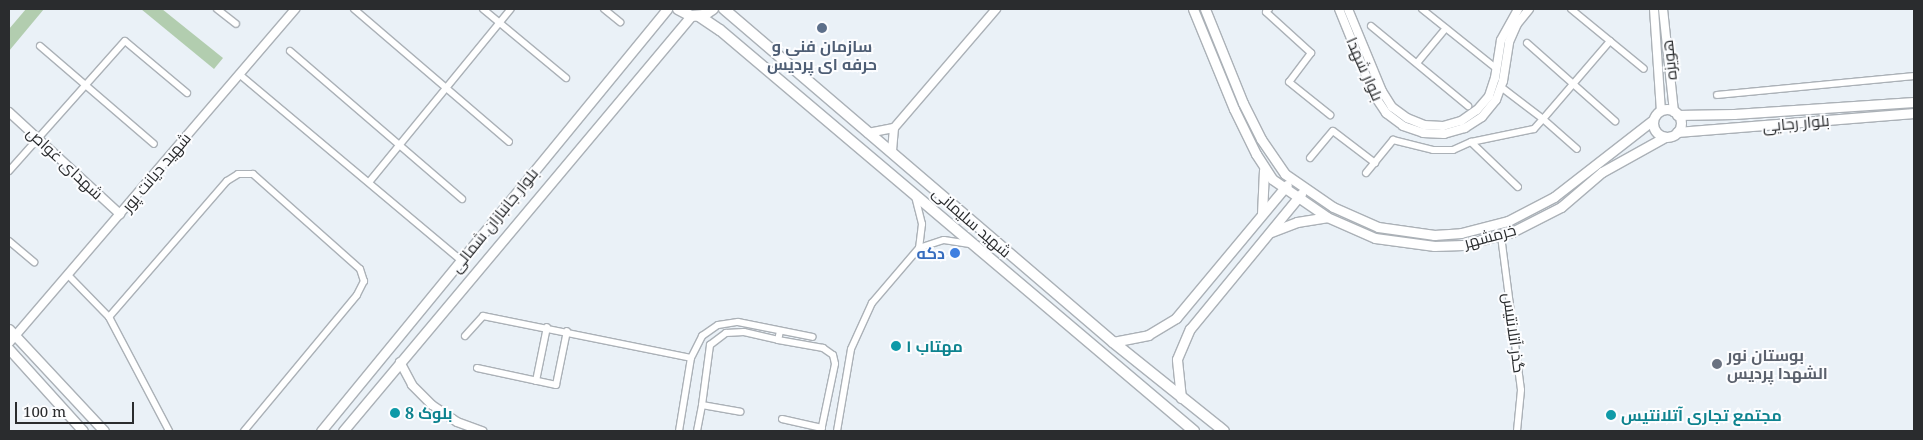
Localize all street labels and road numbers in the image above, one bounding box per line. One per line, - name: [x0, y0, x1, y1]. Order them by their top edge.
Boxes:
- street label: بلوار شهدا: [1342, 34, 1388, 104]
- street label: هویزه: [1657, 39, 1681, 81]
- street label: بلوار رجایی: [1762, 111, 1830, 135]
- street label: شهدای غواص: [23, 123, 107, 203]
- street label: شهید دیانت پور: [117, 129, 195, 215]
- street label: بلوار جانبازان شمالی: [446, 164, 542, 276]
- street label: شهید سلیمانی: [929, 183, 1015, 261]
- street label: خرمشهر: [1462, 220, 1518, 252]
- street label: گذر آتلانتیس: [1499, 292, 1529, 374]

